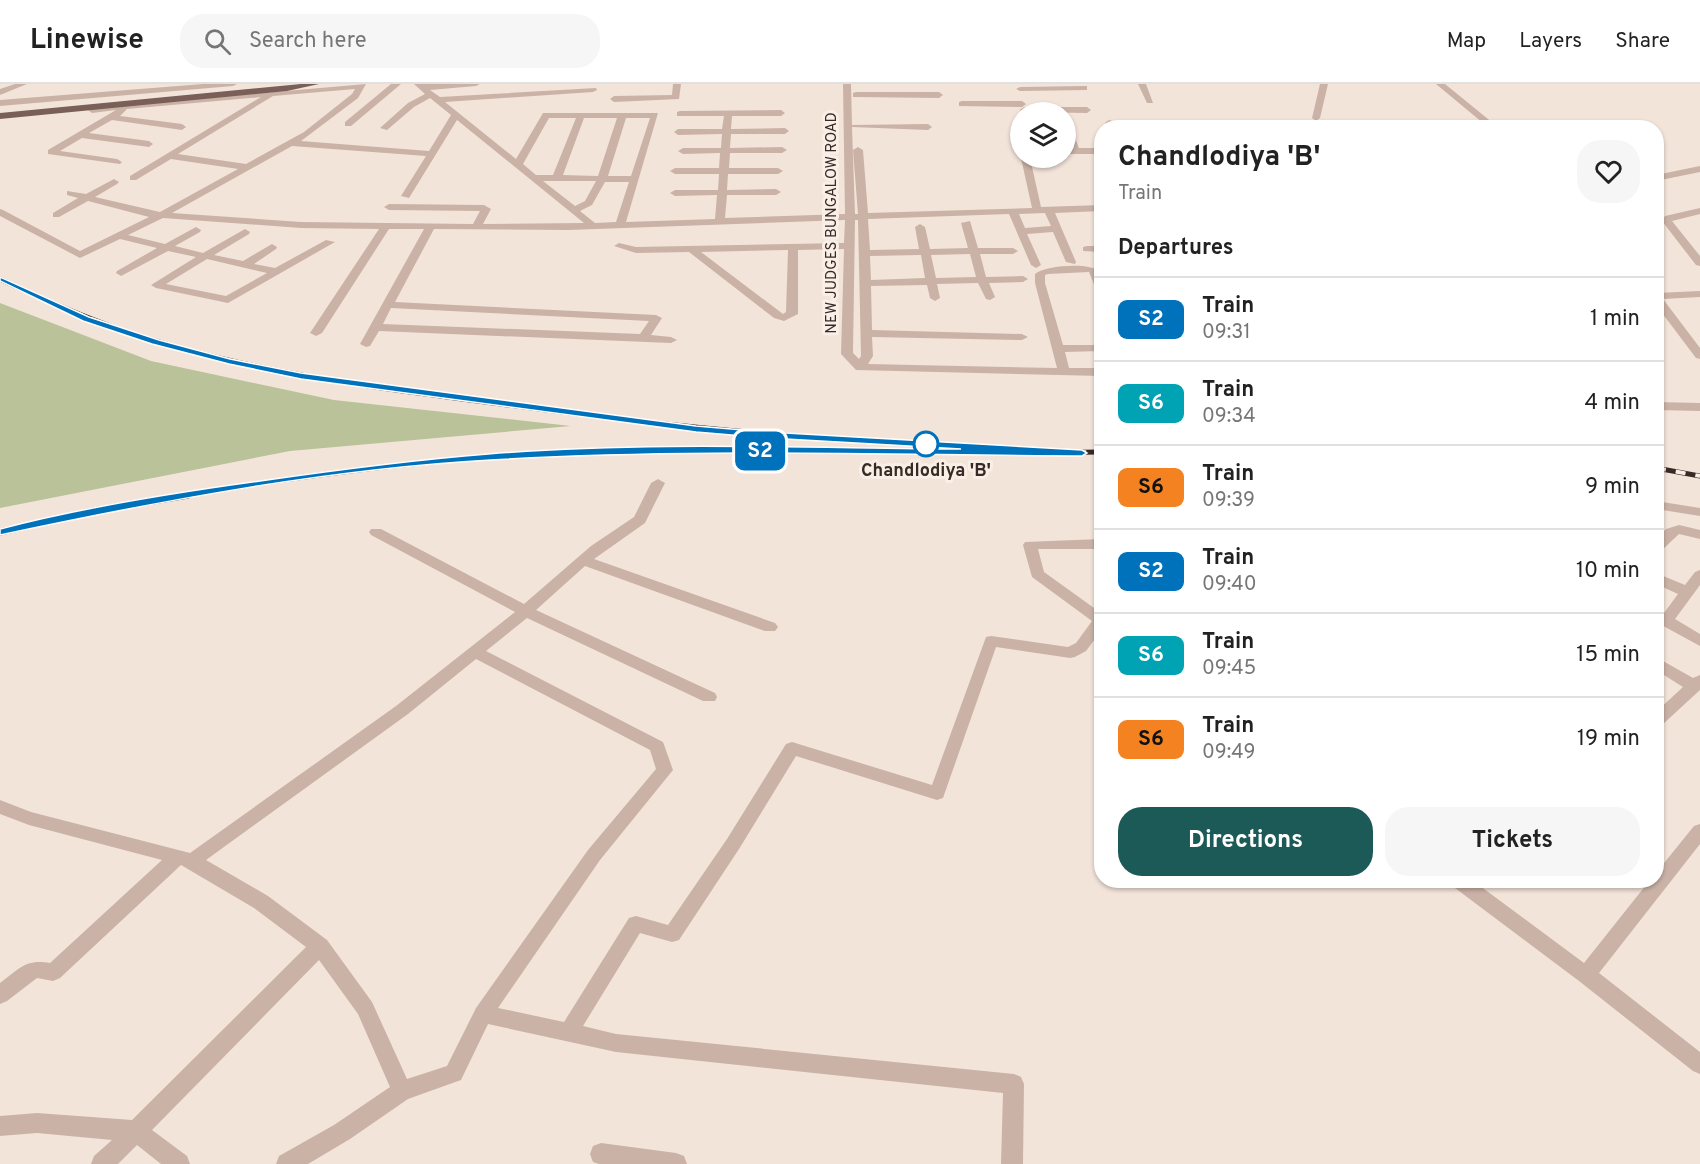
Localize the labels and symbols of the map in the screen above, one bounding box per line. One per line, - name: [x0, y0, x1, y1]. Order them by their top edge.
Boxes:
- street label: NEW JUDGES BUNGALOW ROAD: [823, 112, 842, 334]
- marker: Chandlodiya 'B': [913, 431, 939, 457]
- line badge: S2: [733, 432, 787, 470]
- place label: Chandlodiya 'B': [861, 460, 991, 483]

